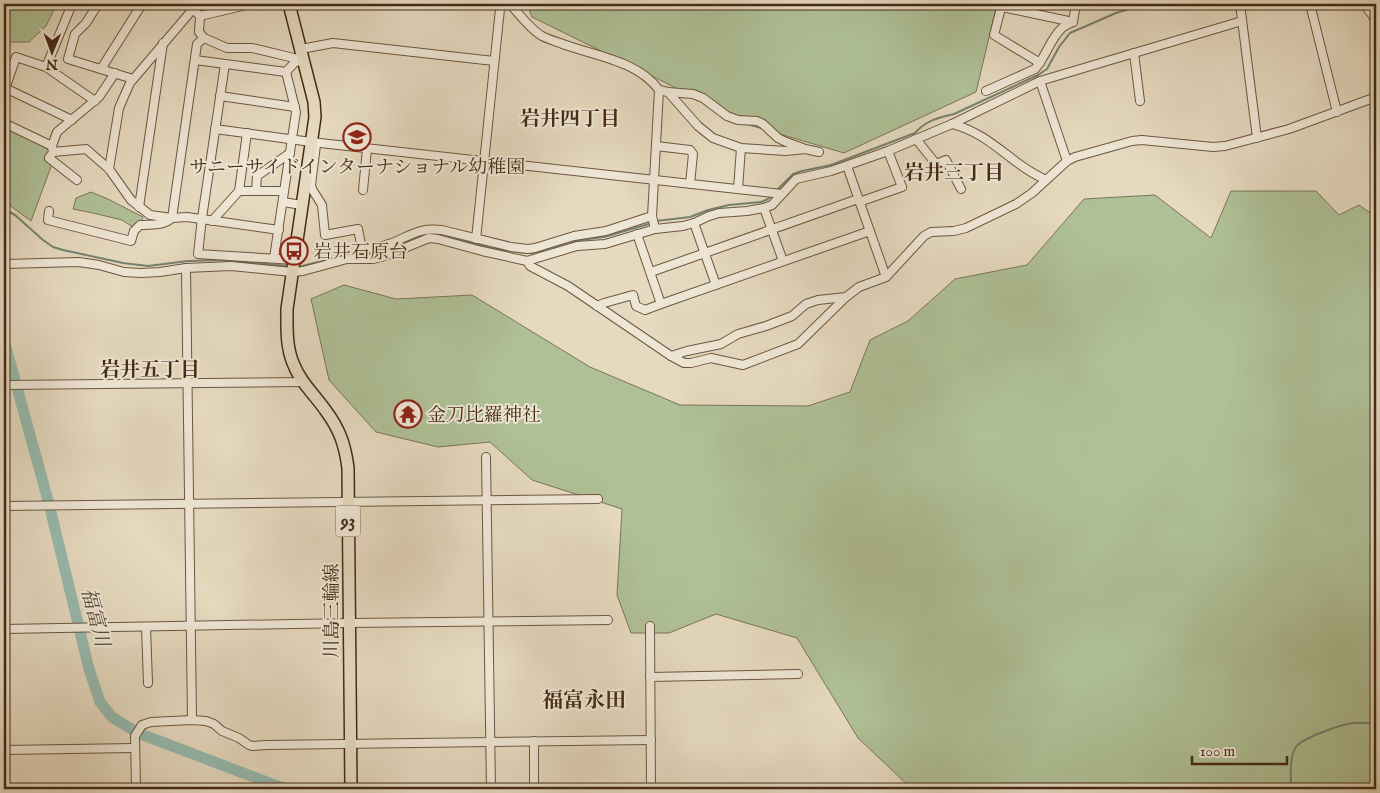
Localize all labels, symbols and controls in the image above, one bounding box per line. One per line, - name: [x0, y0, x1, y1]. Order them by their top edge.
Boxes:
- north arrow: [28, 28, 78, 78]
- text: N: [46, 55, 59, 73]
- district label: 岩井四丁目: [520, 107, 620, 132]
- school or university icon: サニーサイドインターナショナル幼稚園: [342, 122, 372, 152]
- place label: サニーサイドインターナショナル幼稚園: [189, 156, 525, 180]
- district label: 岩井三丁目: [904, 161, 1004, 186]
- bus stop icon: 岩井石原台: [279, 236, 309, 266]
- place label: 岩井石原台: [313, 241, 408, 265]
- district label: 岩井五丁目: [100, 358, 200, 383]
- temple icon: 金刀比羅神社: [393, 399, 423, 429]
- place label: 金刀比羅神社: [427, 404, 541, 428]
- road number: 93: [336, 506, 360, 536]
- street label: 川島三輪線: [321, 563, 345, 659]
- water label: 福富川: [75, 585, 115, 652]
- district label: 福富永田: [542, 688, 626, 715]
- scale bar: [1192, 733, 1288, 765]
- text: 100 m: [1200, 742, 1236, 761]

